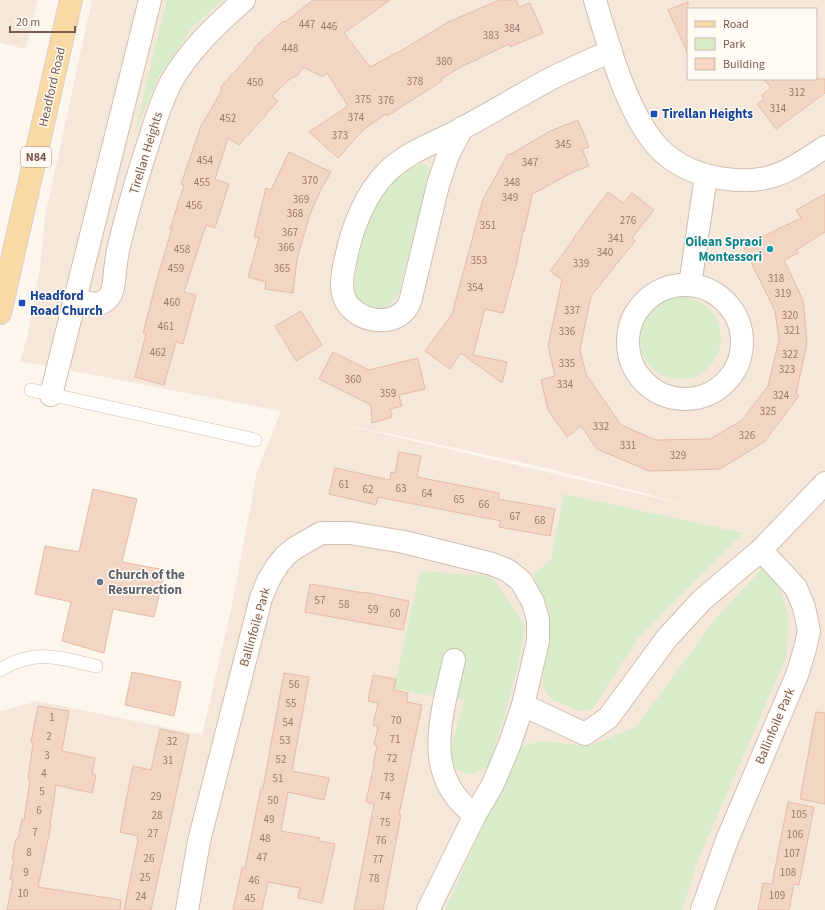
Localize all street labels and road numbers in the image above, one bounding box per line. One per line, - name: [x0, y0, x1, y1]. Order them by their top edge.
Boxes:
- street label: Headford Road: [34, 45, 70, 129]
- street label: Tirellan Heights: [125, 109, 167, 196]
- road number: N84: [21, 147, 51, 167]
- street label: Ballinfoile Park: [235, 585, 275, 669]
- street label: Ballinfoile Park: [751, 684, 799, 767]

